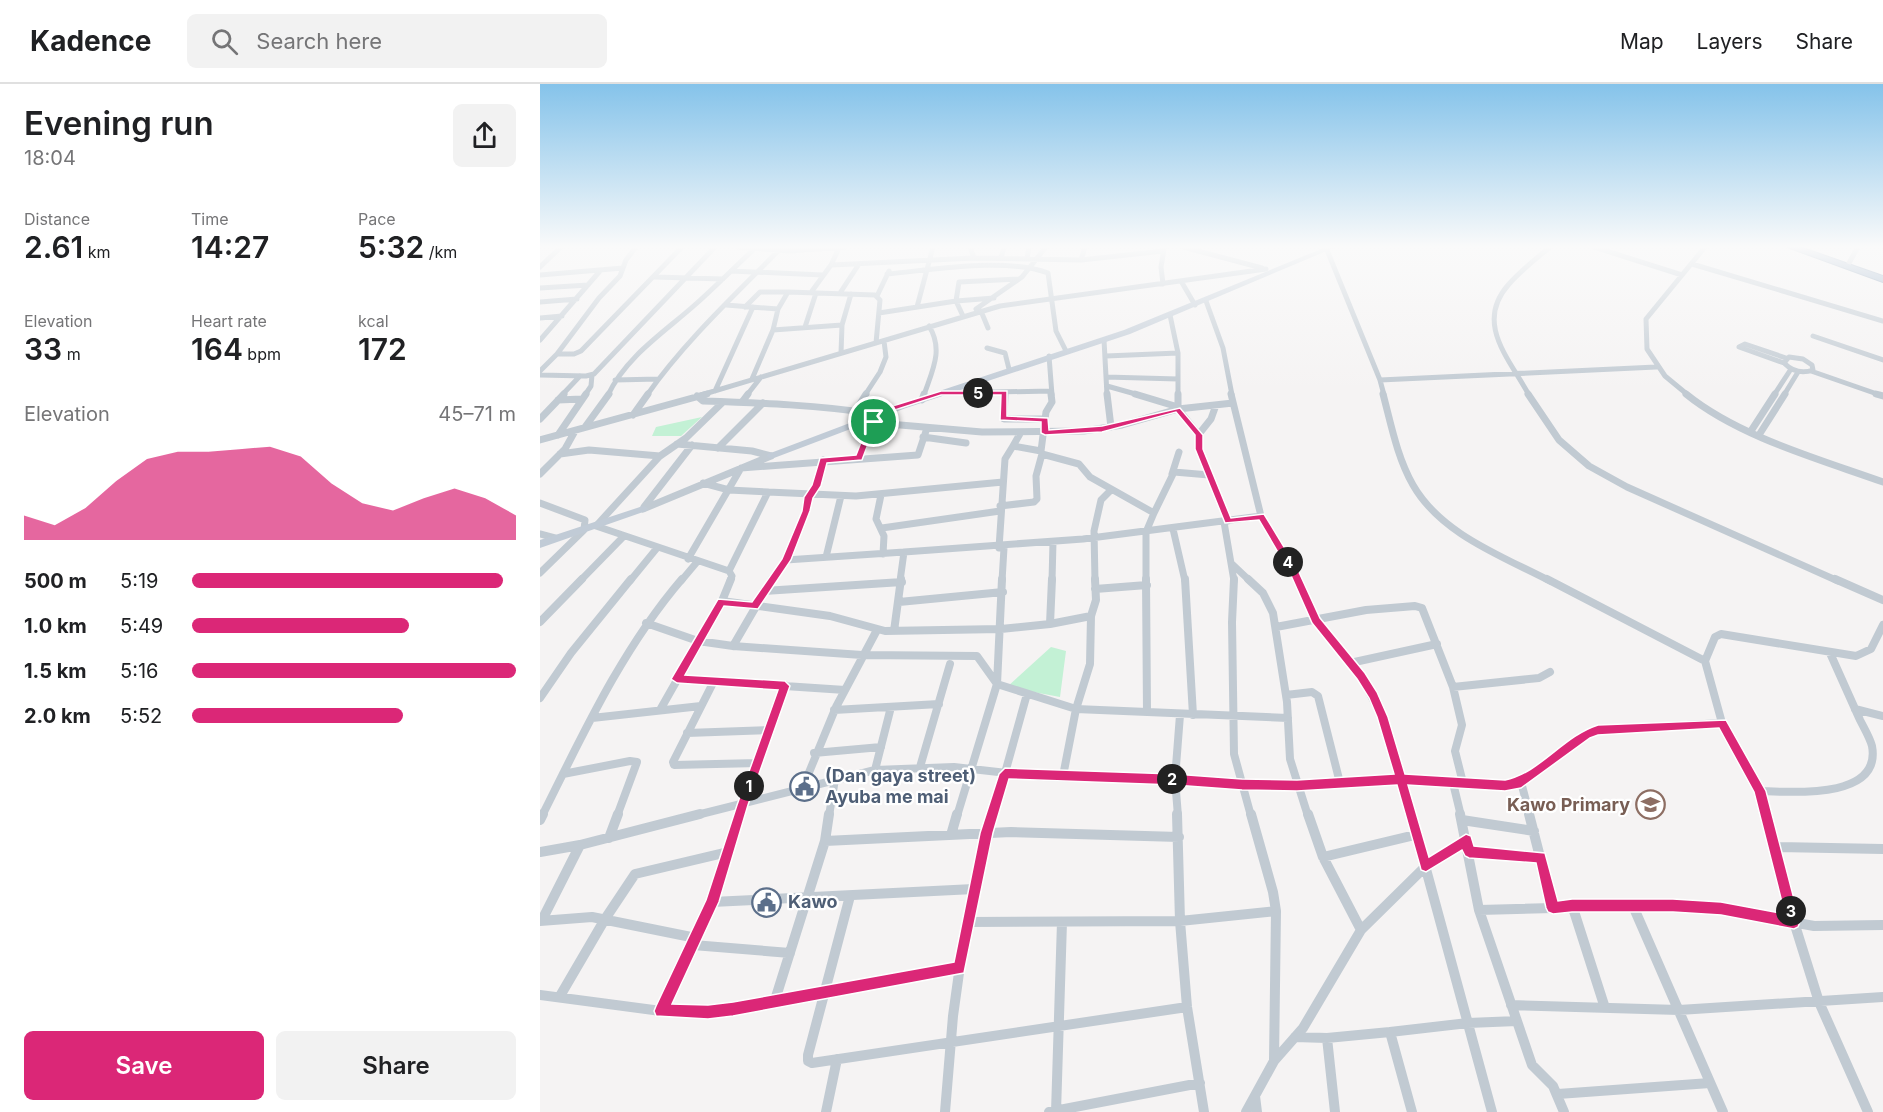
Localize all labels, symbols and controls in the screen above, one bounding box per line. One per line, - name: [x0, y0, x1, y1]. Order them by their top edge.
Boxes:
- search box: [187, 14, 607, 68]
- text: Kadence: [30, 24, 151, 58]
- icon: search: [208, 25, 241, 58]
- text: Search here: [256, 28, 382, 54]
- text: Map: [1620, 29, 1664, 54]
- text: Layers: [1697, 29, 1763, 54]
- text: Share: [1796, 29, 1853, 54]
- text: Evening run: [24, 103, 214, 143]
- button: share: [453, 104, 516, 167]
- text: 18:04: [24, 146, 76, 170]
- text: Distance: [24, 209, 90, 229]
- text: Time: [191, 209, 229, 229]
- text: Pace: [358, 209, 396, 229]
- text: 2.61: [24, 229, 83, 265]
- text: 14:27: [191, 229, 269, 265]
- text: 5:32: [358, 229, 424, 265]
- text: km: [83, 242, 111, 262]
- text: /km: [424, 242, 457, 262]
- text: Elevation: [24, 311, 93, 331]
- text: Heart rate: [191, 311, 267, 331]
- text: kcal: [358, 311, 389, 331]
- text: 33: [24, 331, 62, 367]
- text: 164: [191, 331, 243, 367]
- text: 172: [358, 331, 407, 367]
- text: m: [62, 344, 81, 364]
- text: bpm: [243, 344, 281, 364]
- pin: 5: [963, 378, 993, 408]
- text: 5: [973, 383, 983, 403]
- pin: [848, 396, 899, 447]
- text: Elevation: [24, 402, 110, 426]
- text: 45–71 m: [438, 402, 516, 426]
- icon: arrive: [857, 405, 890, 438]
- pin: 4: [1273, 547, 1303, 577]
- text: 4: [1283, 552, 1293, 572]
- text: 500 m: [24, 569, 87, 593]
- text: 5:19: [120, 569, 158, 593]
- text: 1.0 km: [24, 614, 87, 638]
- text: 5:49: [120, 614, 163, 638]
- text: 1.5 km: [24, 659, 87, 683]
- text: 5:16: [120, 659, 158, 683]
- text: 2.0 km: [24, 704, 91, 728]
- text: 5:52: [120, 704, 162, 728]
- pin: 2: [1157, 764, 1187, 794]
- place label: (Dan gaya street) Ayuba me mai: [825, 765, 976, 807]
- text: 2: [1167, 769, 1177, 789]
- public building icon: (Dan gaya street) Ayuba me mai: [788, 770, 820, 802]
- pin: 1: [734, 771, 764, 801]
- text: 1: [746, 776, 752, 796]
- school or university icon: Kawo Primary: [1635, 789, 1667, 821]
- place label: Kawo Primary: [1507, 794, 1630, 815]
- public building icon: Kawo: [751, 886, 783, 918]
- place label: Kawo: [788, 891, 838, 912]
- pin: 3: [1776, 896, 1806, 926]
- text: 3: [1786, 901, 1796, 921]
- button: Save: [24, 1031, 264, 1100]
- button: Share: [276, 1031, 516, 1100]

